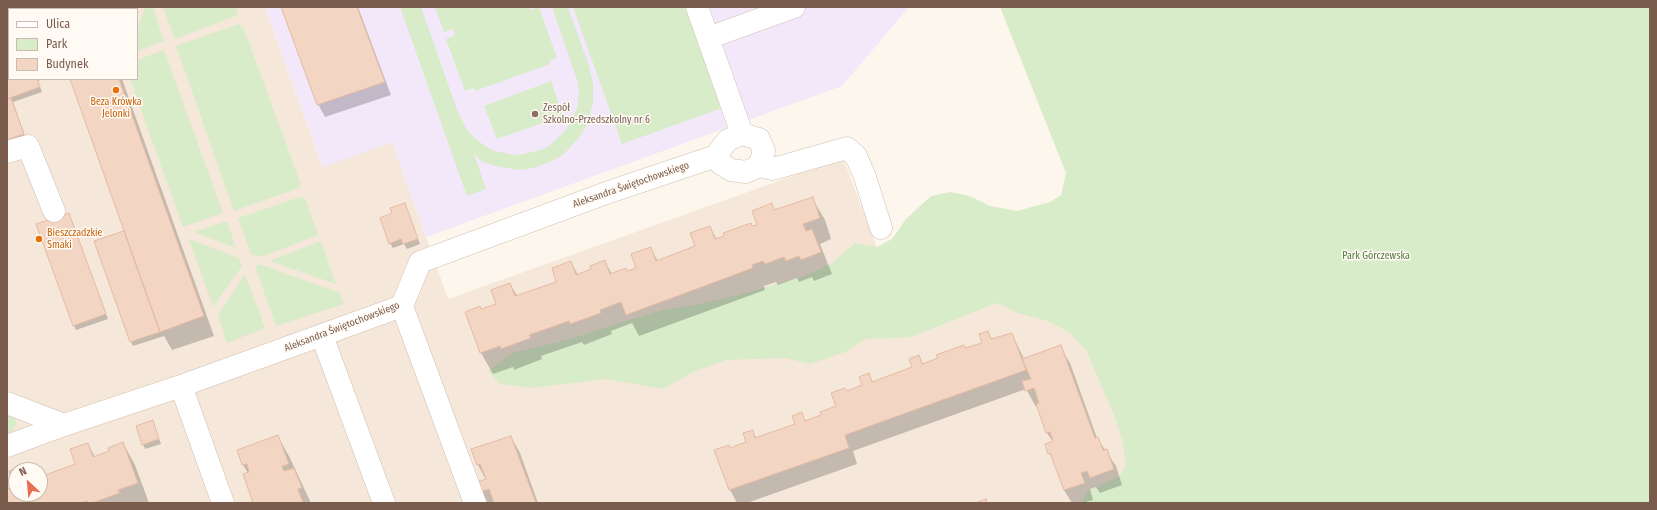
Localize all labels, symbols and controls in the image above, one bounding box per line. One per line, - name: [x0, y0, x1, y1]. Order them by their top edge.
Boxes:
- legend: [8, 8, 138, 80]
- text: Ulica: [46, 17, 70, 31]
- text: Park: [46, 37, 67, 51]
- text: Budynek: [46, 57, 88, 71]
- marker: Beza Krówka Jelonki: [111, 85, 121, 95]
- place label: Beza Krówka Jelonki: [90, 96, 142, 120]
- place label: Zespół Szkolno-Przedszkolny nr 6: [543, 102, 650, 126]
- marker: Zespół Szkolno-Przedszkolny nr 6: [530, 109, 540, 119]
- street label: Aleksandra Świętochowskiego: [571, 159, 691, 211]
- place label: Bieszczadzkie Smaki: [47, 227, 103, 250]
- marker: Bieszczadzkie Smaki: [34, 234, 44, 244]
- park label: Park Górczewska: [1342, 250, 1410, 262]
- street label: Aleksandra Świętochowskiego: [283, 299, 401, 355]
- north arrow: [8, 462, 48, 502]
- text: N: [17, 464, 29, 479]

